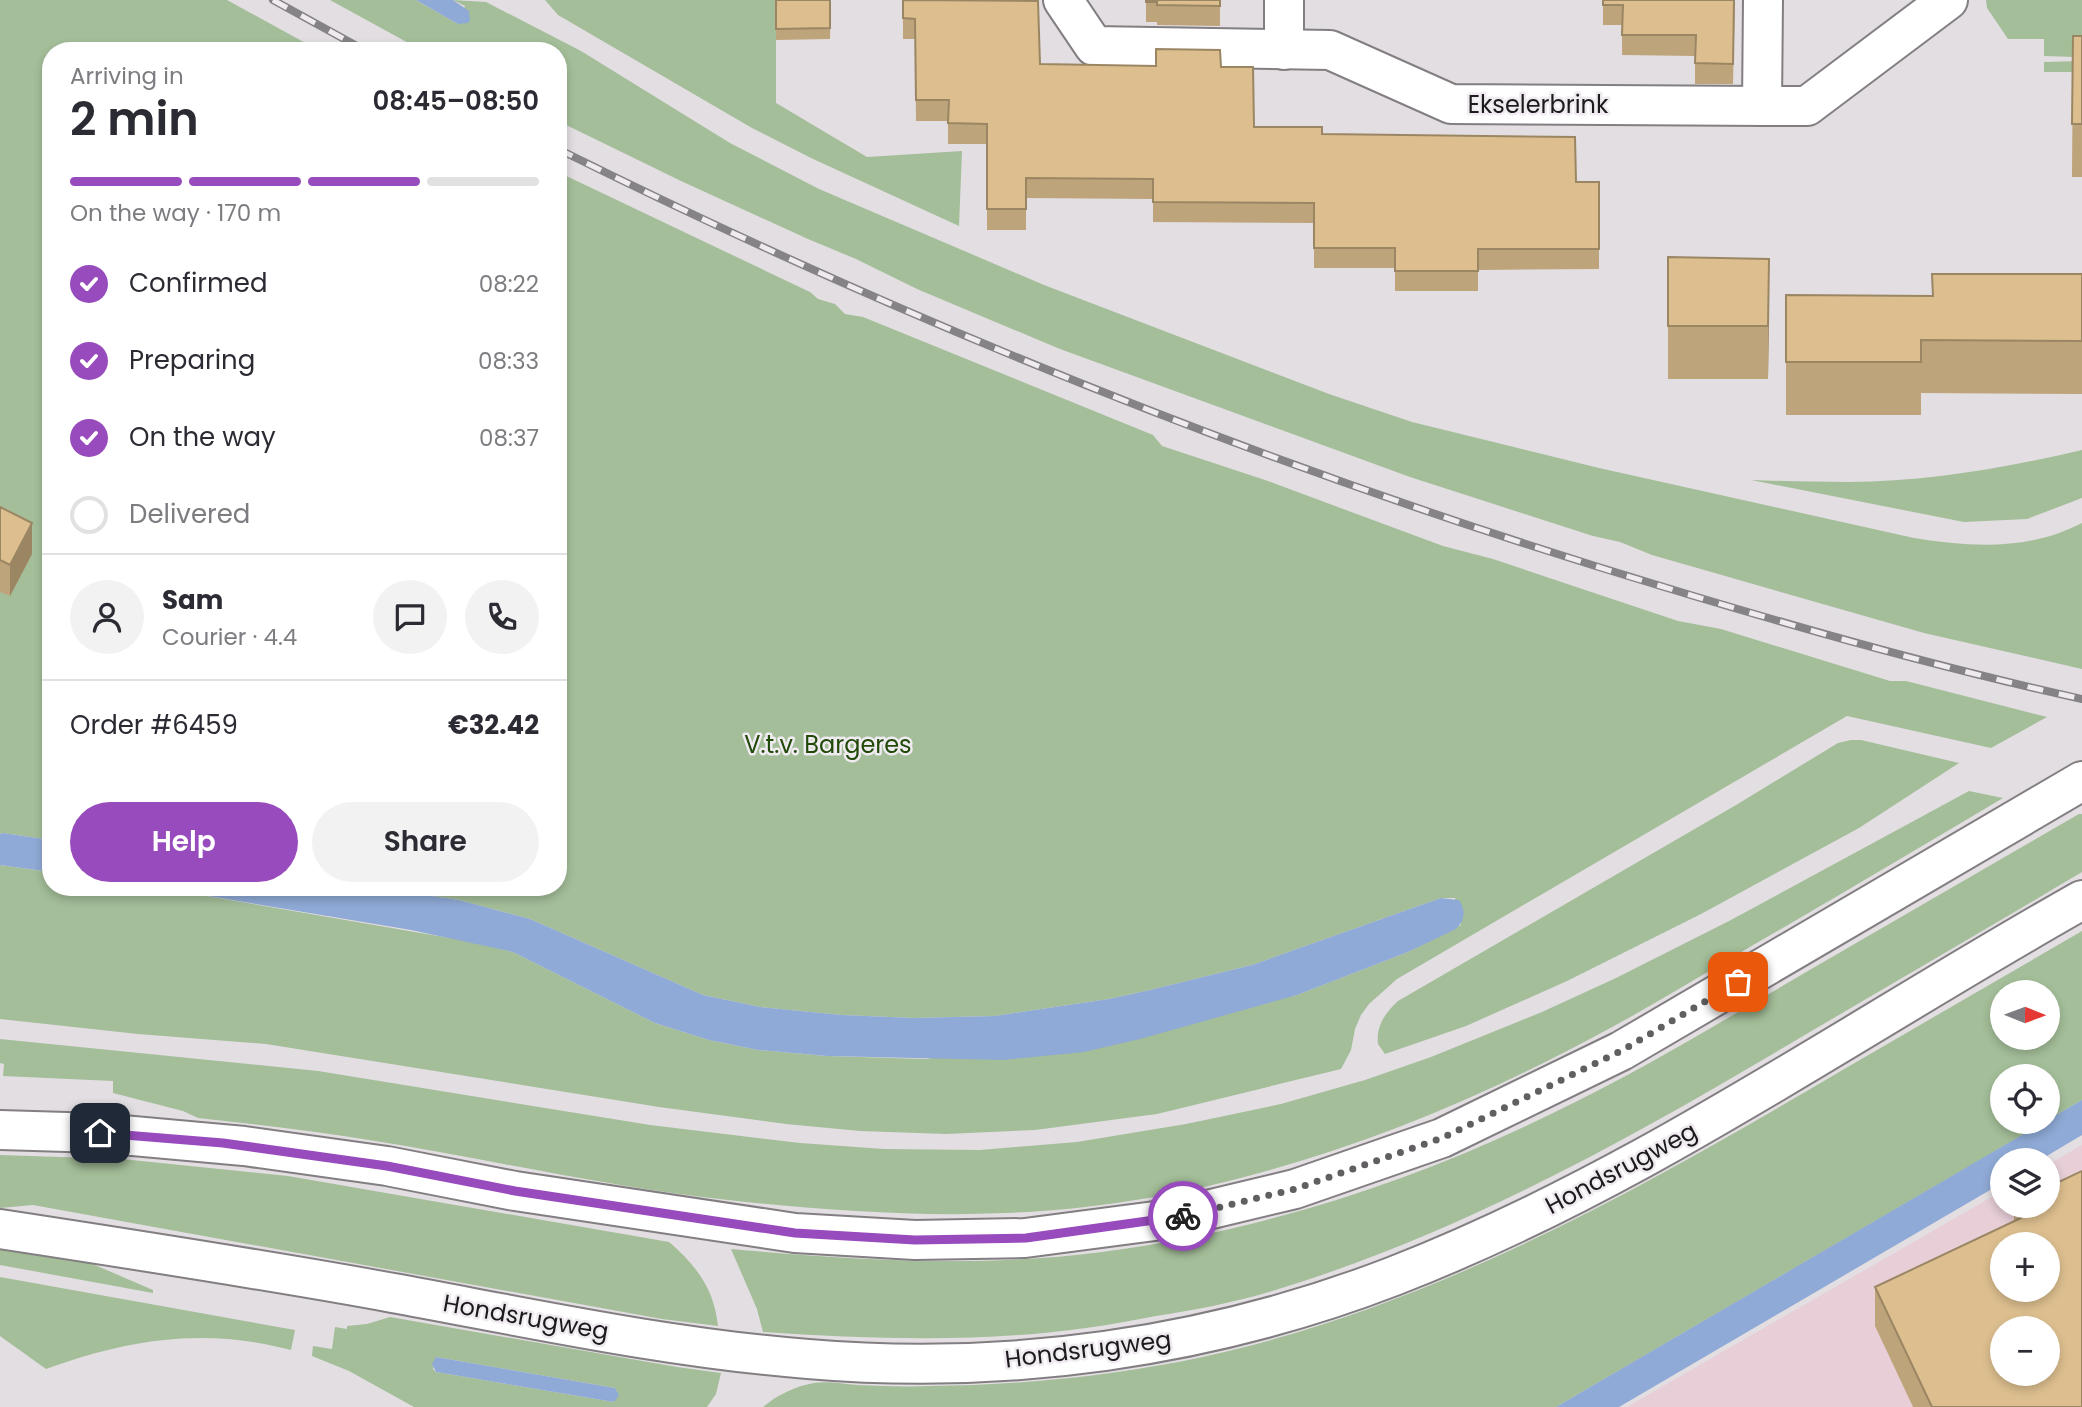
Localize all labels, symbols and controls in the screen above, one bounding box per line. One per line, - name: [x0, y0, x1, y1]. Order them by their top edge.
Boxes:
- text: Arriving in: [70, 60, 184, 92]
- text: 08:45–08:50: [373, 83, 539, 119]
- text: 2 min: [70, 87, 199, 151]
- street label: Ekselerbrink: [1468, 88, 1609, 121]
- text: On the way · 170 m: [70, 197, 281, 229]
- icon: check: [70, 265, 108, 303]
- text: Confirmed: [129, 265, 267, 301]
- text: 08:22: [479, 268, 539, 300]
- icon: check: [70, 342, 108, 380]
- text: Preparing: [129, 342, 255, 378]
- text: 08:33: [478, 345, 539, 377]
- icon: check: [70, 419, 108, 457]
- text: On the way: [129, 419, 276, 455]
- text: 08:37: [479, 422, 539, 454]
- text: Delivered: [129, 496, 250, 532]
- button: person: [70, 580, 144, 654]
- button: chat: [373, 580, 447, 654]
- button: phone: [465, 580, 539, 654]
- text: Sam: [162, 582, 223, 618]
- text: Courier · 4.4: [162, 621, 297, 653]
- text: Order #6459: [70, 707, 238, 743]
- text: €32.42: [448, 707, 539, 743]
- park label: V.t.v. Bargeres: [744, 728, 912, 761]
- button: Help: [70, 802, 298, 882]
- button: Share: [312, 802, 539, 882]
- pin: [1708, 952, 1768, 1012]
- icon: bag: [1719, 963, 1757, 1001]
- north arrow: [1990, 980, 2060, 1050]
- map controls: [1990, 980, 2060, 1386]
- button: locate: [1990, 1064, 2060, 1134]
- pin: [70, 1103, 130, 1163]
- icon: home: [81, 1114, 119, 1152]
- street label: Hondsrugweg: [1539, 1114, 1703, 1222]
- button: layers: [1990, 1148, 2060, 1218]
- courier: [1148, 1181, 1218, 1251]
- icon: bike: [1164, 1197, 1202, 1235]
- button: +: [1990, 1232, 2060, 1302]
- street label: Hondsrugweg: [441, 1286, 611, 1348]
- button: −: [1990, 1316, 2060, 1386]
- street label: Hondsrugweg: [1003, 1322, 1173, 1376]

